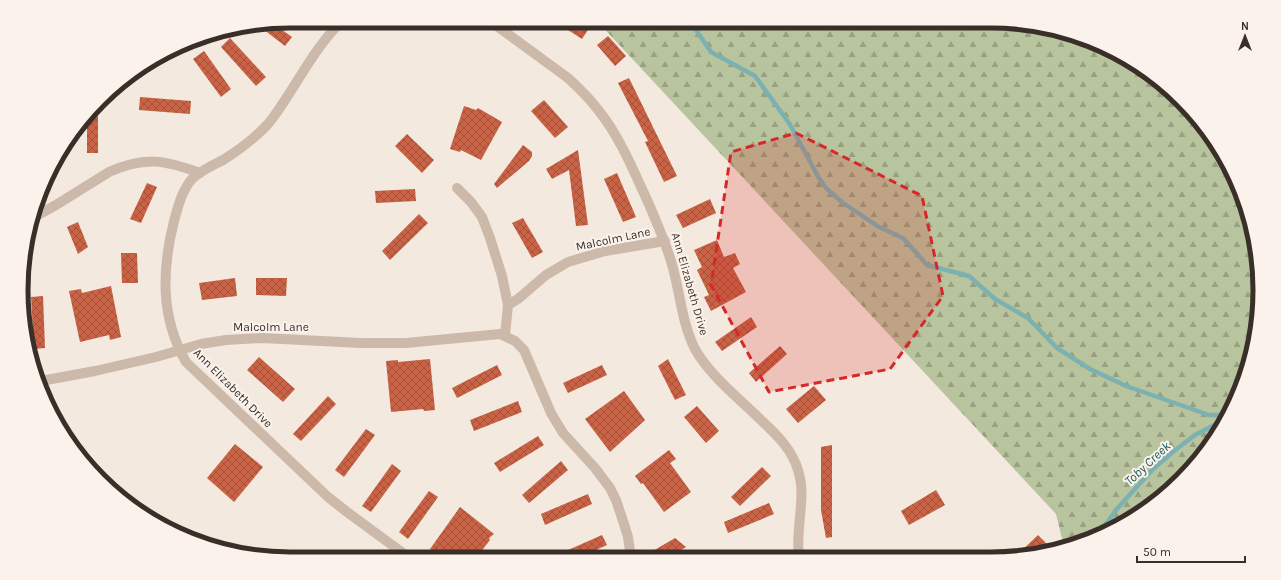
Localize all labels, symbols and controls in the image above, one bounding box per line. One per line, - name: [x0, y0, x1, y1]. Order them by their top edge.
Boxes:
- north arrow: [1225, 16, 1265, 56]
- text: N: [1241, 20, 1249, 33]
- street label: Malcolm Lane: [574, 224, 652, 254]
- street label: Ann Elizabeth Drive: [669, 231, 711, 337]
- street label: Malcolm Lane: [233, 320, 309, 334]
- street label: Ann Elizabeth Drive: [191, 346, 275, 430]
- water label: Toby Creek: [1121, 438, 1174, 488]
- scale bar: [1137, 538, 1245, 564]
- text: 50 m: [1143, 545, 1171, 559]

